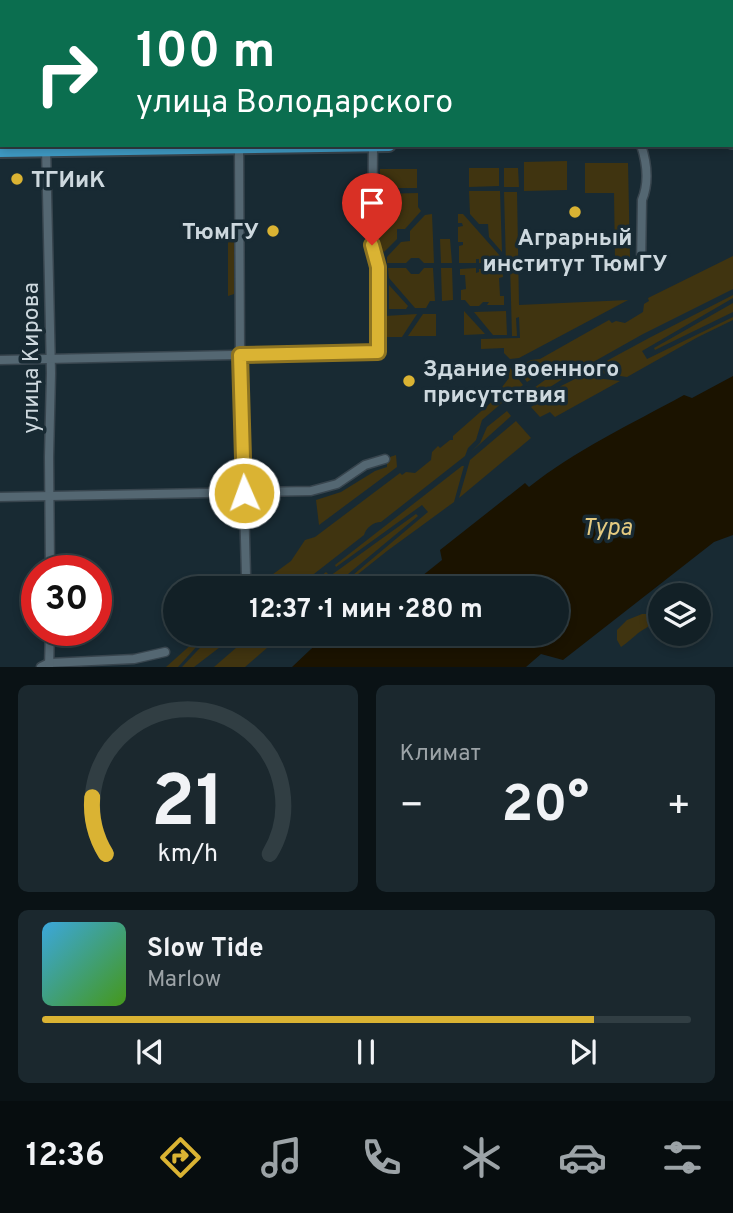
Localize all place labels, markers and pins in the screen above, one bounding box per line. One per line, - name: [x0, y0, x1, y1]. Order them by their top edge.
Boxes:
- place label: ТГИиК: [31, 167, 105, 196]
- marker: ТГИиК: [9, 171, 25, 187]
- pin: [342, 173, 402, 245]
- marker: Аграрный институт ТюмГУ: [567, 204, 583, 220]
- place label: ТюмГУ: [182, 219, 259, 248]
- marker: ТюмГУ: [265, 223, 281, 239]
- place label: Аграрный институт ТюмГУ: [482, 225, 668, 280]
- place label: Здание военного присутствия: [423, 356, 619, 411]
- marker: Здание военного присутствия: [401, 373, 417, 389]

